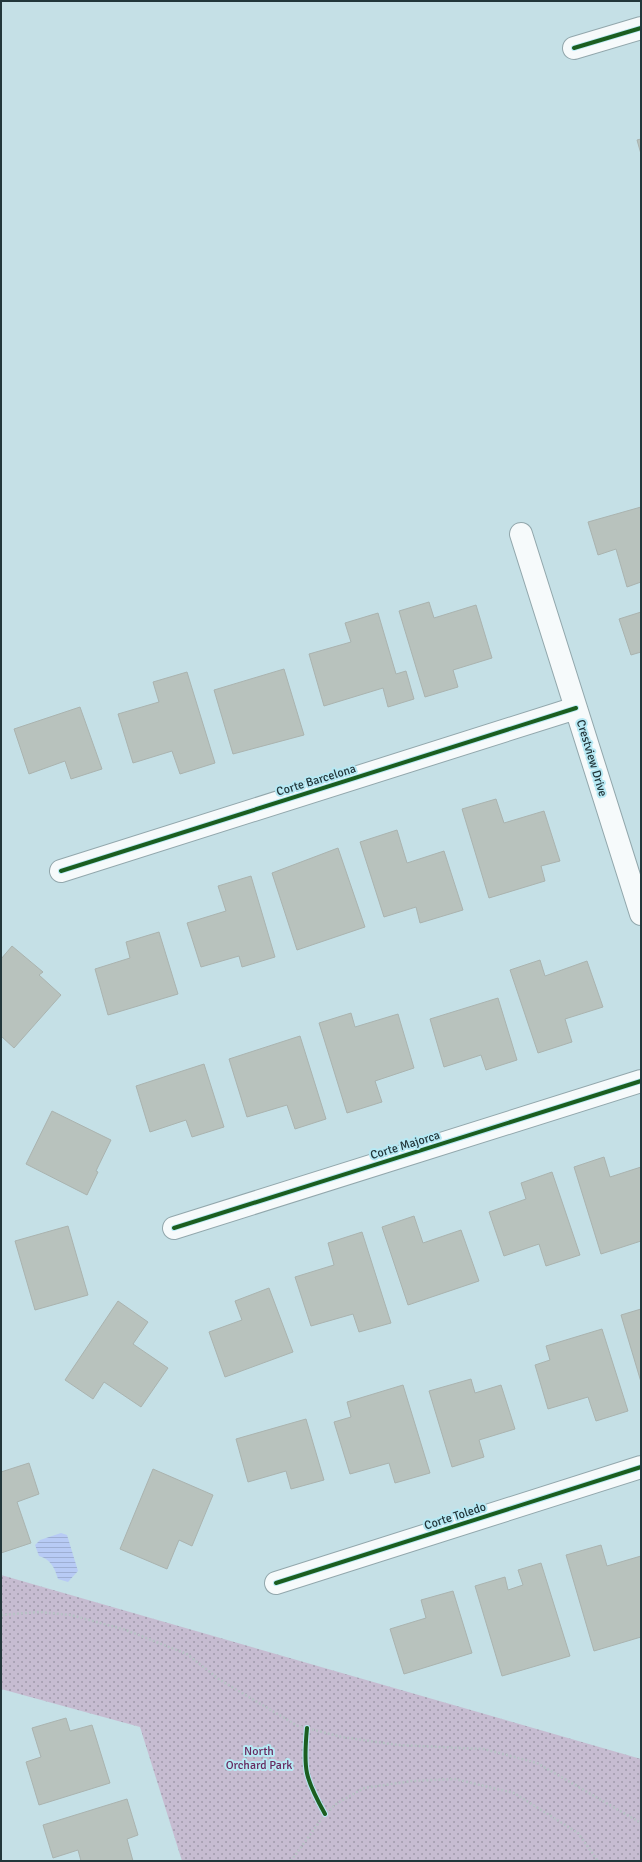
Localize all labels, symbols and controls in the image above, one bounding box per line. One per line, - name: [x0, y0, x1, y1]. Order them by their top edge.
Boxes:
- street label: Crestview Drive: [573, 718, 610, 798]
- street label: Corte Barcelona: [275, 761, 358, 800]
- street label: Corte Majorca: [368, 1128, 442, 1163]
- street label: Corte Toledo: [422, 1499, 488, 1533]
- park label: North Orchard Park: [226, 1744, 292, 1773]

